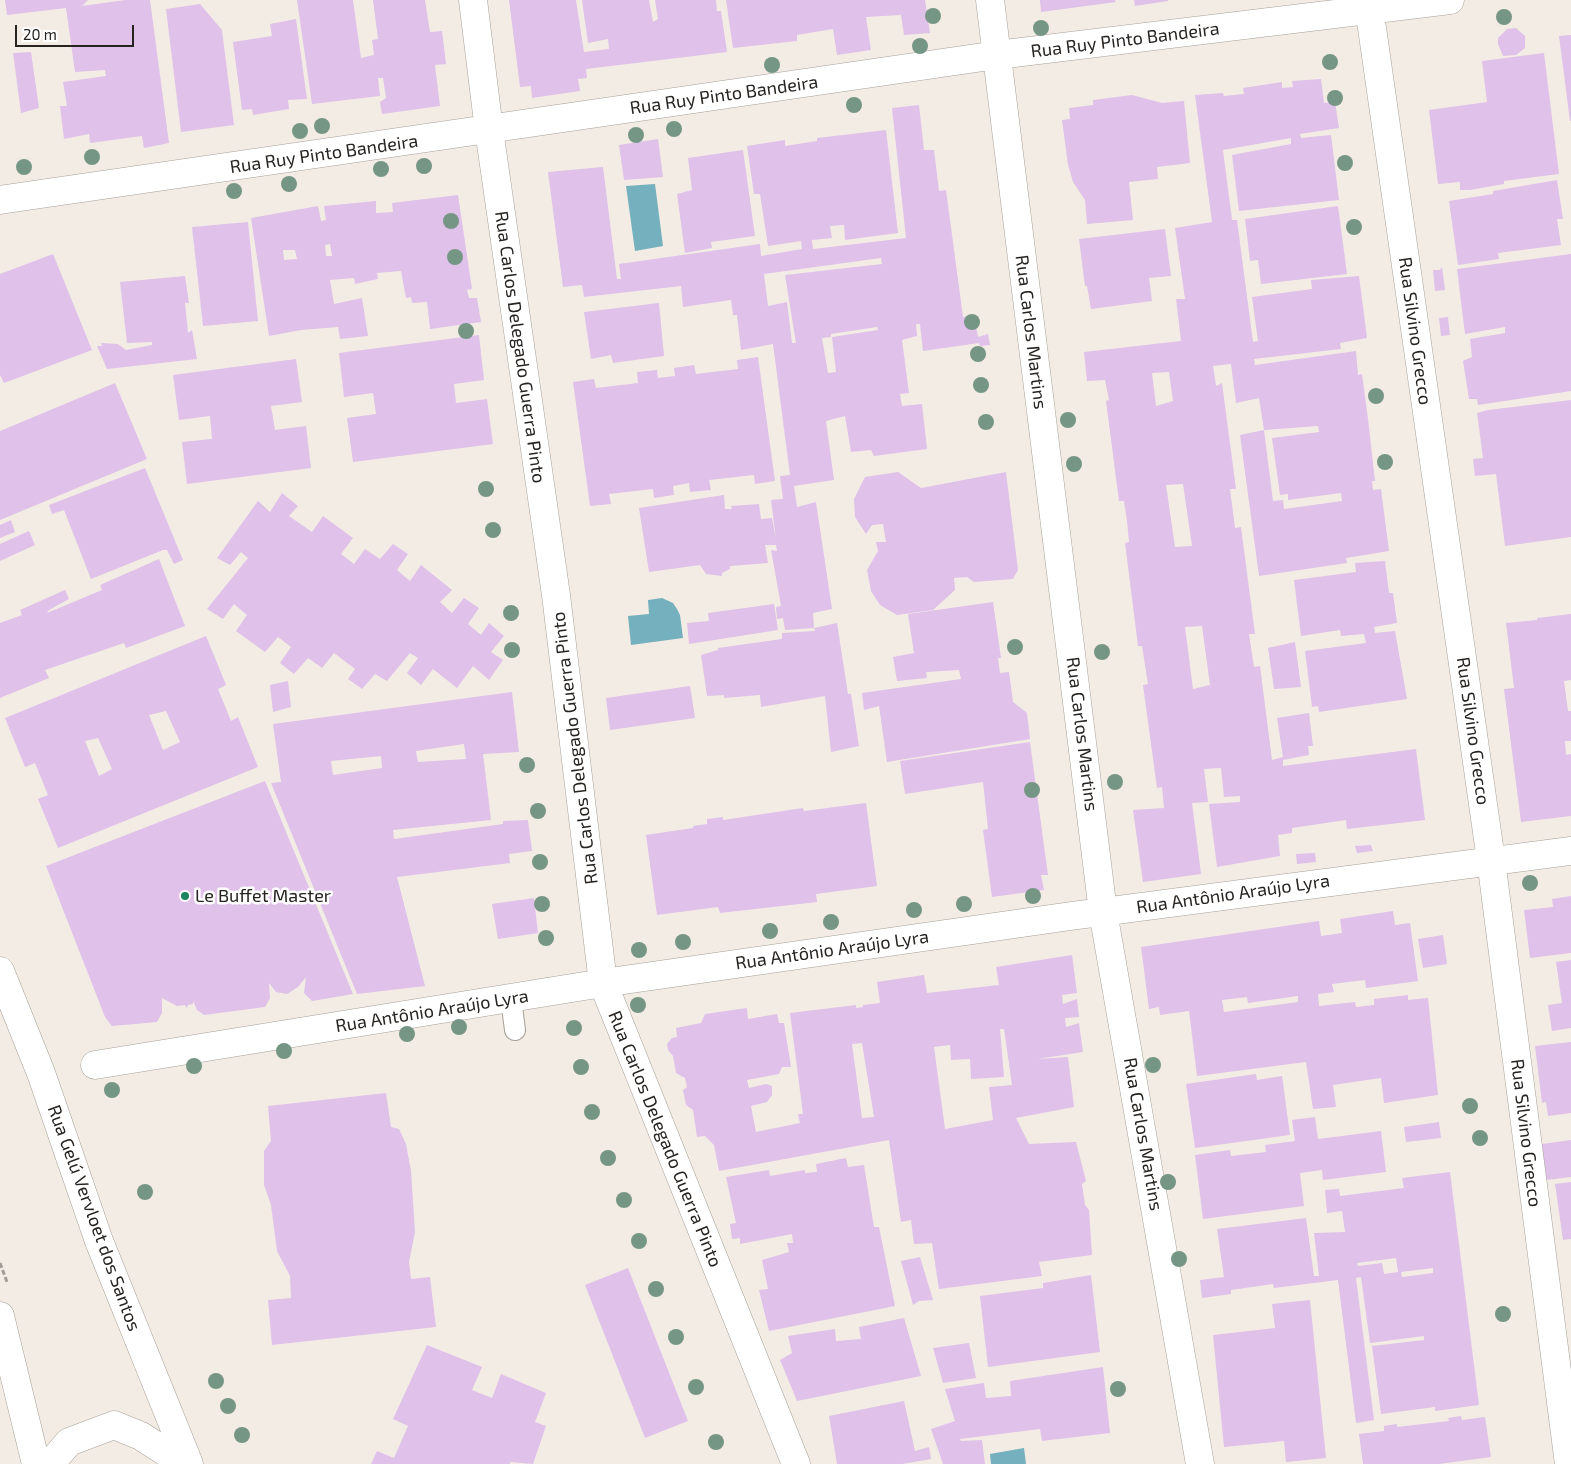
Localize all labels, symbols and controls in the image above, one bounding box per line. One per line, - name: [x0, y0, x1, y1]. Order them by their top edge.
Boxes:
- scale bar: [18, 15, 136, 47]
- street label: Rua Ruy Pinto Bandeira: [1029, 18, 1221, 62]
- text: 20 m: [23, 25, 57, 43]
- street label: Rua Ruy Pinto Bandeira: [628, 71, 820, 119]
- street label: Rua Ruy Pinto Bandeira: [228, 130, 420, 178]
- street label: Rua Carlos Delegado Guerra Pinto: [490, 210, 550, 484]
- street label: Rua Carlos Martins: [1011, 254, 1051, 410]
- street label: Rua Silvino Grecco: [1394, 256, 1436, 406]
- street label: Rua Carlos Delegado Guerra Pinto: [548, 610, 602, 886]
- street label: Rua Carlos Martins: [1062, 656, 1102, 812]
- street label: Rua Silvino Grecco: [1452, 656, 1494, 806]
- street label: Rua Antônio Araújo Lyra: [1135, 870, 1331, 918]
- place label: Le Buffet Master: [195, 885, 331, 907]
- marker: Le Buffet Master: [179, 890, 191, 902]
- street label: Rua Antônio Araújo Lyra: [734, 926, 930, 974]
- street label: Rua Antônio Araújo Lyra: [334, 985, 530, 1037]
- street label: Rua Carlos Delegado Guerra Pinto: [604, 1008, 726, 1270]
- street label: Rua Carlos Martins: [1119, 1056, 1167, 1212]
- street label: Rua Silvino Grecco: [1506, 1058, 1546, 1208]
- street label: Rua Gelú Vervloet dos Santos: [43, 1102, 145, 1334]

